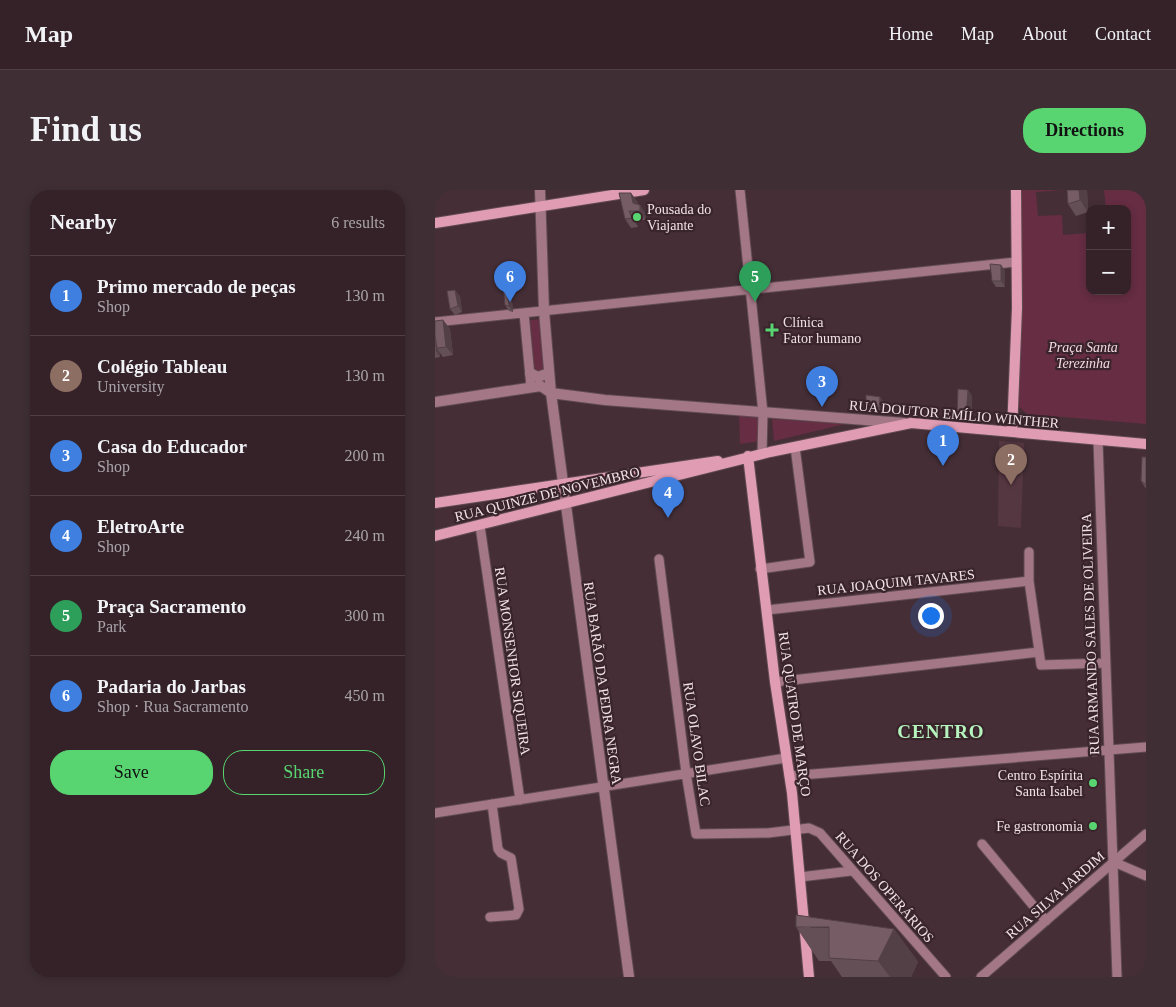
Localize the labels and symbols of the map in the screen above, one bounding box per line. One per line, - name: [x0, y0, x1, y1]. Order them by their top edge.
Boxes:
- place label: Pousada do Viajante: [647, 202, 711, 233]
- marker: Pousada do Viajante: [631, 211, 643, 223]
- pin: 6: [494, 261, 526, 302]
- pin: 5: [739, 261, 771, 302]
- place label: Clínica Fator humano: [783, 315, 861, 346]
- marker: Clínica Fator humano: [765, 323, 779, 337]
- park label: Praça Santa Terezinha: [1047, 340, 1118, 371]
- pin: 3: [806, 366, 838, 407]
- street label: RUA DOUTOR EMÍLIO WINTHER: [848, 397, 1060, 431]
- pin: 1: [927, 425, 959, 466]
- pin: 2: [995, 444, 1027, 485]
- street label: RUA QUINZE DE NOVEMBRO: [453, 464, 641, 525]
- pin: 4: [652, 477, 684, 518]
- street label: RUA ARMANDO SALES DE OLIVEIRA: [1079, 512, 1102, 755]
- street label: RUA MONSENHOR SIQUEIRA: [492, 566, 533, 757]
- street label: RUA JOAQUIM TAVARES: [817, 567, 976, 598]
- street label: RUA BARÃO DA PEDRA NEGRA: [581, 581, 624, 786]
- your location: [918, 603, 944, 629]
- street label: RUA QUATRO DE MARÇO: [776, 631, 813, 797]
- street label: RUA OLAVO BILAC: [680, 681, 713, 807]
- district label: CENTRO: [897, 721, 985, 742]
- place label: Centro Espírita Santa Isabel: [998, 768, 1084, 799]
- marker: Centro Espírita Santa Isabel: [1087, 777, 1099, 789]
- place label: Fe gastronomia: [996, 819, 1084, 834]
- marker: Fe gastronomia: [1087, 820, 1099, 832]
- street label: RUA DOS OPERÁRIOS: [833, 828, 937, 946]
- street label: RUA SILVA JARDIM: [1003, 848, 1108, 942]

